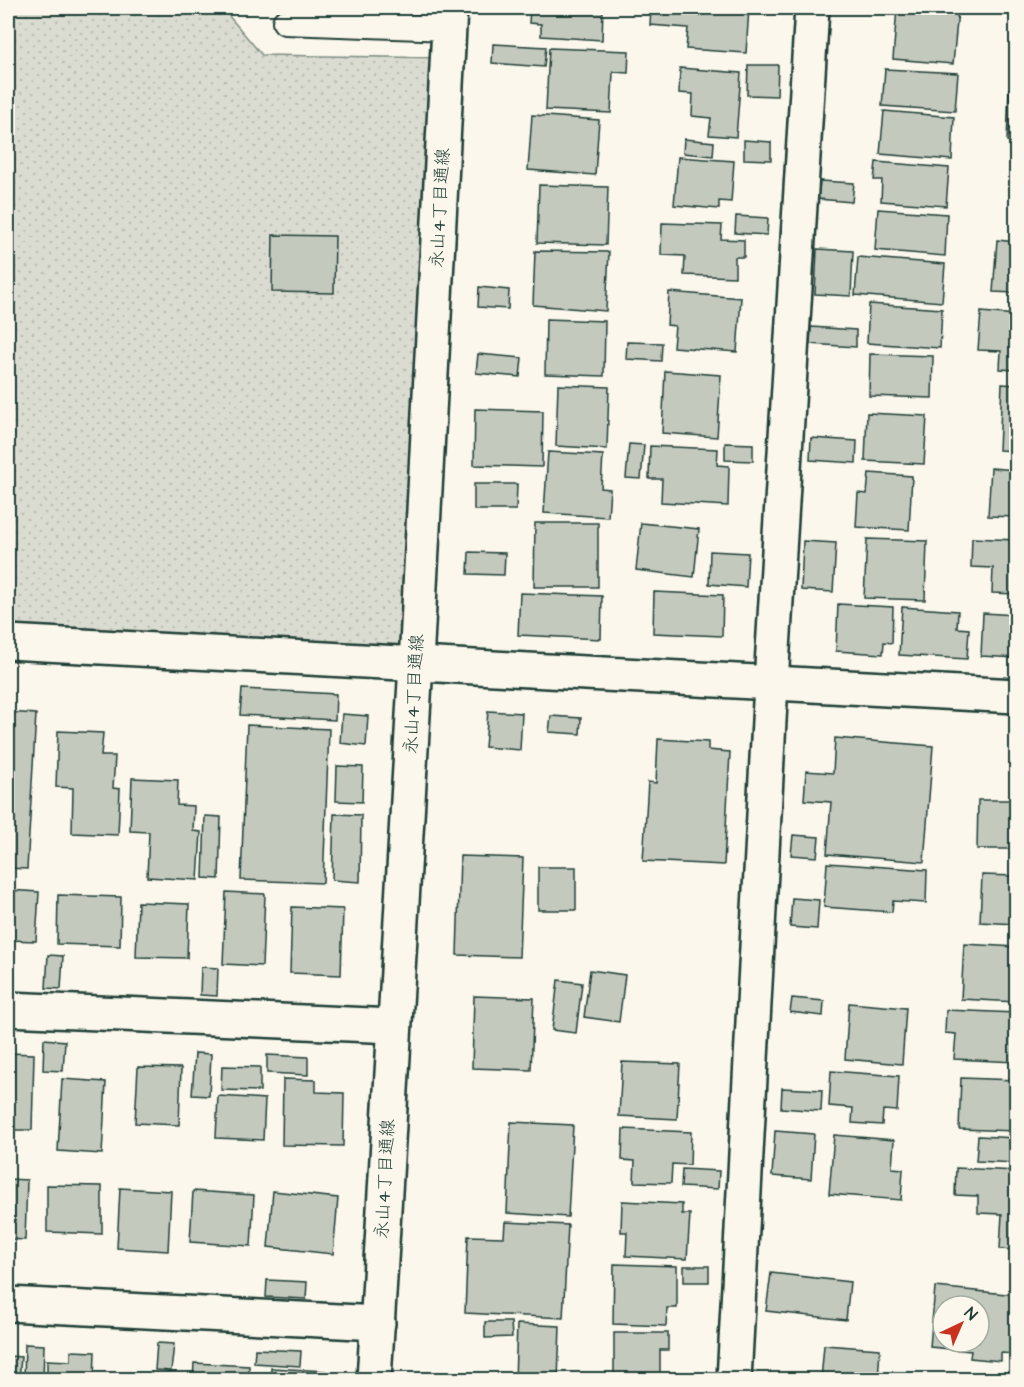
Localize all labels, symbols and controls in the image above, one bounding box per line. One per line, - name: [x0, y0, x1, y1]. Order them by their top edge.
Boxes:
- street label: 永山4丁目通線: [424, 147, 456, 269]
- street label: 永山4丁目通線: [398, 633, 430, 755]
- street label: 永山4丁目通線: [369, 1118, 401, 1240]
- north arrow: [931, 1294, 991, 1354]
- text: N: [959, 1303, 982, 1325]

